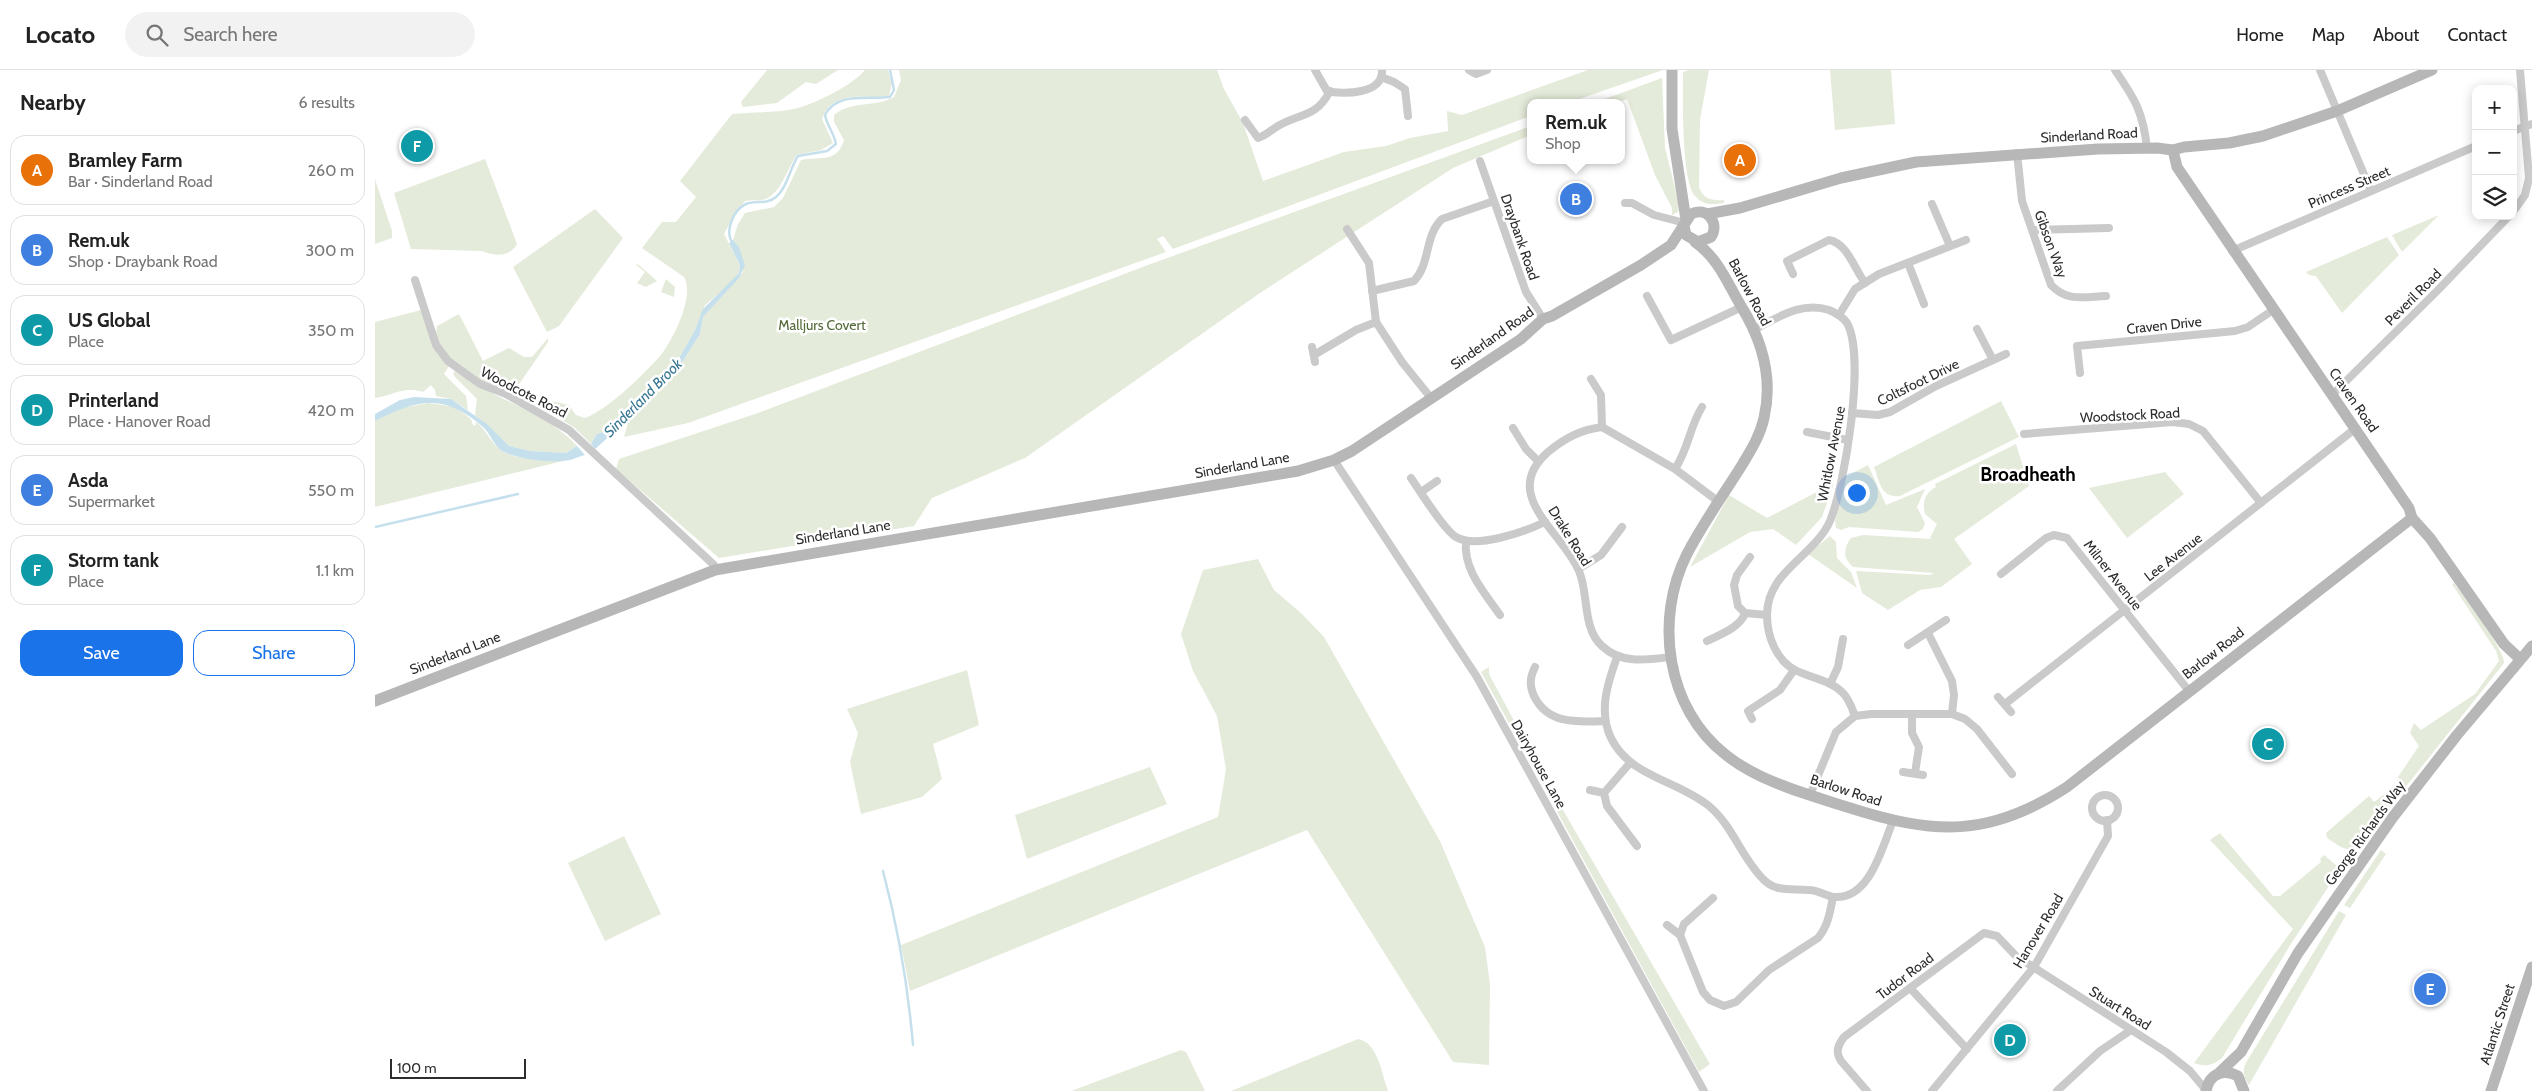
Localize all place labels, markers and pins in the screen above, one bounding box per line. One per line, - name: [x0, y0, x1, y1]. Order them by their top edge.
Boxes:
- pin: F: [401, 127, 433, 165]
- pin: A: [1724, 141, 1756, 179]
- pin: B: [1560, 180, 1592, 218]
- pin: C: [2252, 725, 2284, 763]
- pin: E: [2414, 970, 2446, 1008]
- pin: D: [1994, 1021, 2026, 1059]

